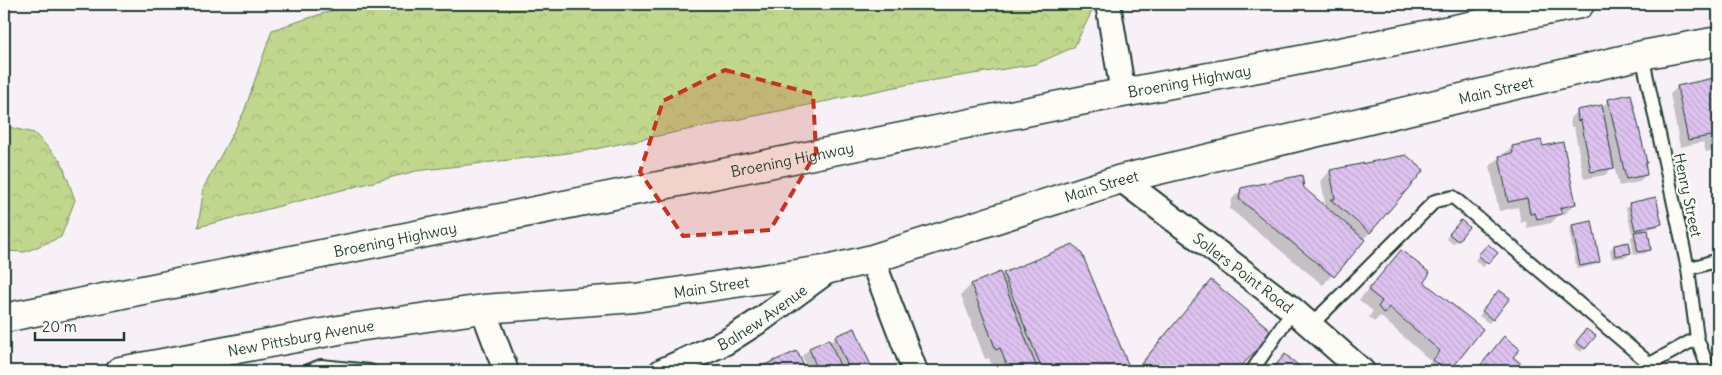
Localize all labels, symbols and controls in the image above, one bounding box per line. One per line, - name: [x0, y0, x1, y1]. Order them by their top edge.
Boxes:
- street label: Broening Highway: [1126, 60, 1253, 101]
- street label: Main Street: [1457, 72, 1535, 108]
- street label: Broening Highway: [729, 137, 855, 181]
- street label: Henry Street: [1670, 151, 1706, 239]
- street label: Main Street: [1062, 166, 1140, 206]
- street label: Broening Highway: [332, 217, 458, 261]
- street label: Sollers Point Road: [1190, 228, 1298, 317]
- street label: Main Street: [672, 272, 751, 302]
- street label: Balnew Avenue: [714, 280, 810, 354]
- scale bar: [35, 310, 124, 342]
- street label: New Pittsburg Avenue: [226, 315, 375, 360]
- text: 20 m: [42, 317, 77, 336]

